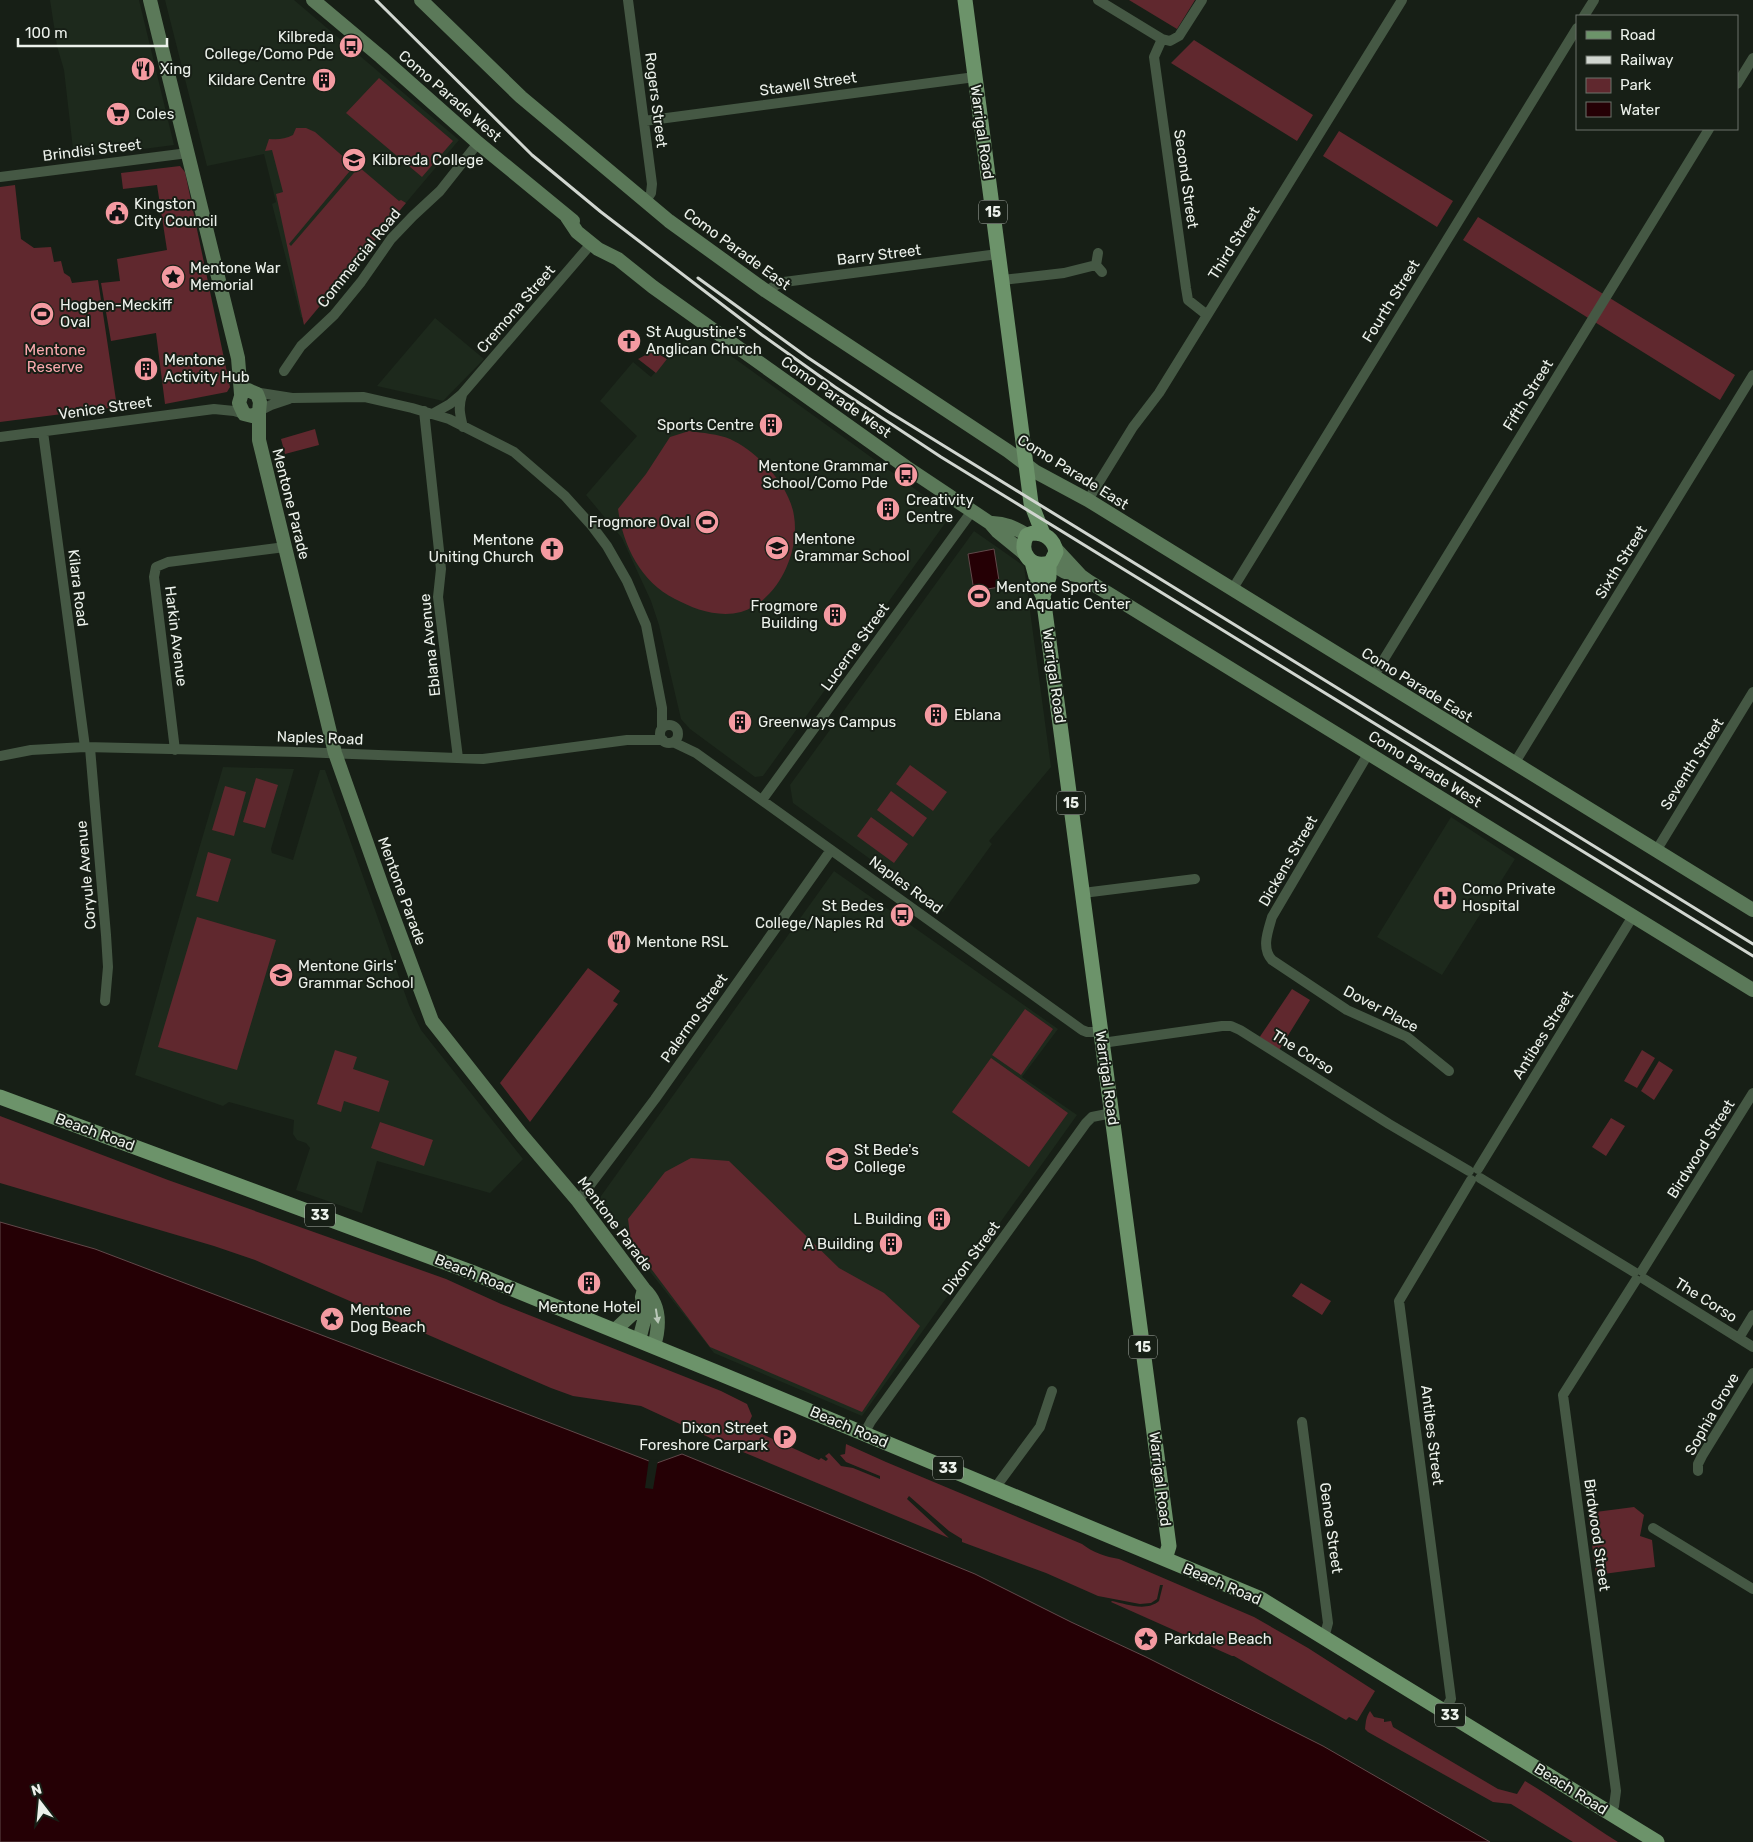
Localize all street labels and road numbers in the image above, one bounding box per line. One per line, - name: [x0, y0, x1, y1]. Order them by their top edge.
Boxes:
- street label: Como Parade West: [395, 46, 505, 146]
- street label: Rogers Street: [641, 51, 671, 149]
- street label: Stawell Street: [758, 68, 858, 100]
- street label: Warrigal Road: [966, 84, 998, 180]
- street label: Second Street: [1170, 128, 1202, 230]
- street label: Brindisi Street: [42, 135, 143, 165]
- road number: 15: [979, 200, 1007, 223]
- street label: Third Street: [1204, 203, 1264, 283]
- street label: Como Parade East: [680, 204, 794, 294]
- street label: Commercial Road: [314, 205, 404, 311]
- street label: Barry Street: [836, 241, 922, 269]
- street label: Fourth Street: [1358, 256, 1424, 346]
- street label: Cremona Street: [473, 261, 559, 357]
- street label: Como Parade West: [778, 352, 895, 442]
- street label: Fifth Street: [1499, 356, 1557, 434]
- street label: Venice Street: [57, 393, 153, 423]
- street label: Como Parade East: [1014, 431, 1132, 514]
- street label: Mentone Parade: [268, 447, 314, 561]
- street label: Sixth Street: [1591, 522, 1651, 602]
- street label: Kilara Road: [64, 548, 92, 628]
- street label: Harkin Avenue: [161, 585, 191, 687]
- street label: Eblana Avenue: [416, 593, 444, 697]
- street label: Lucerne Street: [817, 599, 893, 694]
- street label: Warrigal Road: [1038, 628, 1070, 724]
- street label: Como Parade East: [1358, 644, 1476, 727]
- street label: Seventh Street: [1657, 715, 1728, 813]
- street label: Naples Road: [276, 727, 364, 749]
- street label: Como Parade West: [1365, 727, 1485, 811]
- road number: 15: [1057, 791, 1085, 814]
- street label: Dickens Street: [1255, 812, 1321, 910]
- street label: Coryule Avenue: [72, 820, 100, 930]
- street label: Mentone Parade: [374, 834, 430, 948]
- street label: Naples Road: [866, 852, 946, 918]
- street label: Palermo Street: [657, 970, 731, 1066]
- street label: Dover Place: [1340, 982, 1422, 1036]
- street label: Antibes Street: [1509, 987, 1577, 1082]
- street label: The Corso: [1268, 1026, 1338, 1078]
- street label: Warrigal Road: [1091, 1030, 1123, 1126]
- street label: Birdwood Street: [1663, 1096, 1739, 1202]
- street label: Beach Road: [53, 1109, 137, 1155]
- street label: Mentone Parade: [574, 1173, 656, 1275]
- road number: 33: [305, 1204, 335, 1226]
- street label: Dixon Street: [938, 1218, 1004, 1298]
- street label: Beach Road: [432, 1250, 516, 1298]
- street label: The Corso: [1671, 1274, 1741, 1326]
- road number: 15: [1129, 1335, 1157, 1358]
- street label: Sophia Grove: [1681, 1370, 1743, 1458]
- street label: Antibes Street: [1417, 1384, 1447, 1486]
- street label: Beach Road: [807, 1402, 891, 1452]
- street label: Warrigal Road: [1145, 1431, 1175, 1527]
- road number: 33: [933, 1456, 963, 1480]
- street label: Birdwood Street: [1580, 1478, 1614, 1592]
- street label: Genoa Street: [1316, 1481, 1346, 1575]
- street label: Beach Road: [1180, 1559, 1264, 1609]
- road number: 33: [1435, 1704, 1465, 1726]
- street label: Beach Road: [1531, 1759, 1611, 1819]

